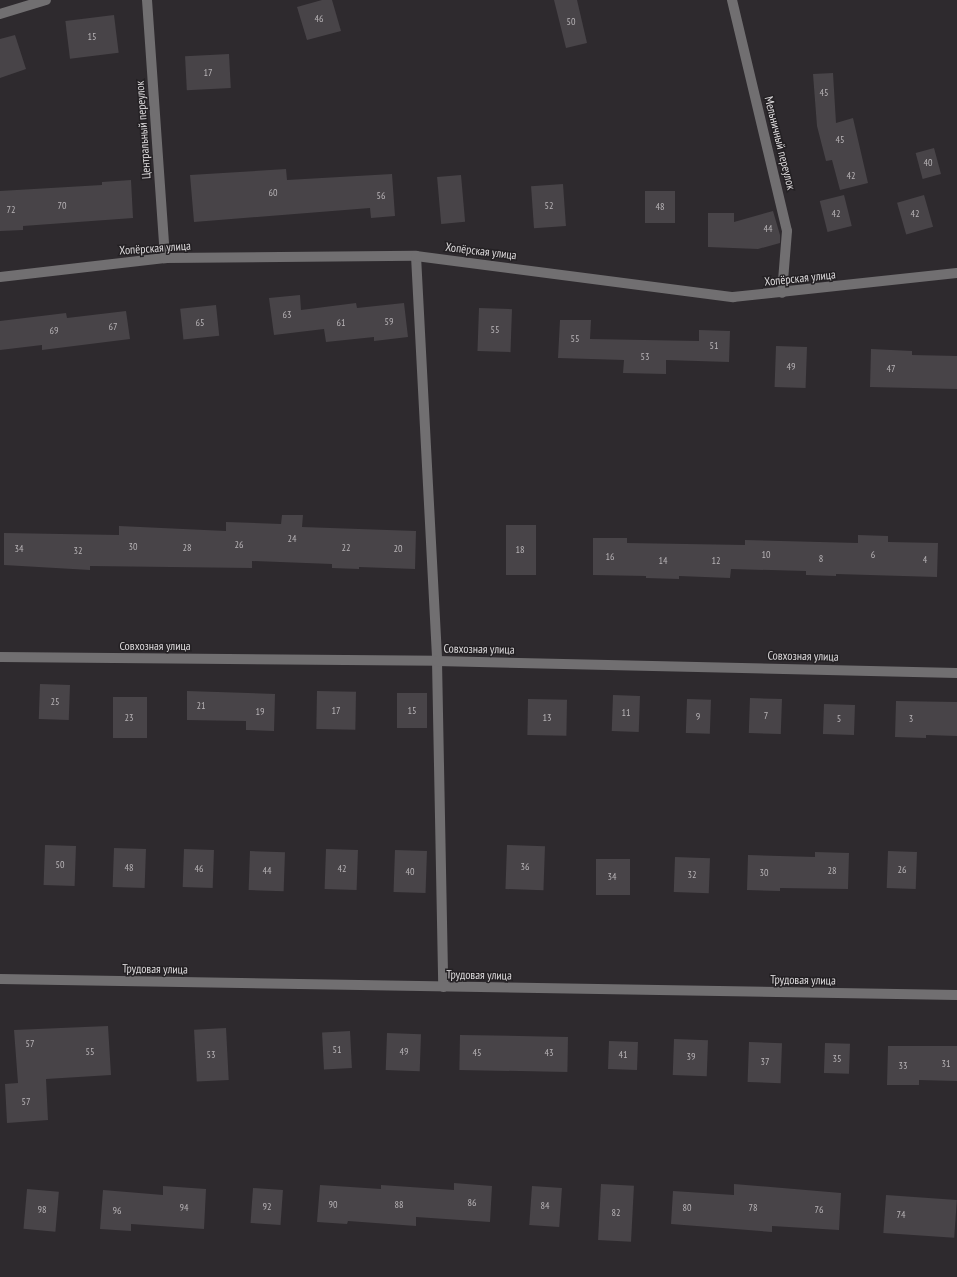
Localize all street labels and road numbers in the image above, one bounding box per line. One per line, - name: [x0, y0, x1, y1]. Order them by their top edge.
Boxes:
- street label: Центральный переулок: [132, 80, 154, 180]
- street label: Мельничный переулок: [761, 95, 799, 191]
- street label: Хопёрская улица: [119, 238, 191, 258]
- street label: Хопёрская улица: [445, 239, 517, 263]
- street label: Хопёрская улица: [764, 267, 836, 289]
- street label: Совхозная улица: [119, 639, 191, 653]
- street label: Совхозная улица: [443, 641, 515, 657]
- street label: Совхозная улица: [767, 648, 839, 664]
- street label: Трудовая улица: [122, 961, 188, 977]
- street label: Трудовая улица: [446, 967, 512, 983]
- street label: Трудовая улица: [770, 972, 836, 988]

